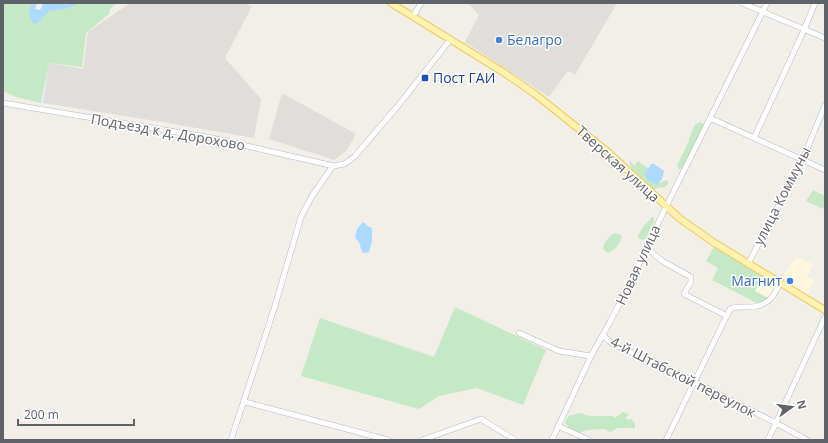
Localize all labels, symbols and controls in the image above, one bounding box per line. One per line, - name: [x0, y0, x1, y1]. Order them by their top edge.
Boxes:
- place label: Белагро: [507, 30, 562, 49]
- marker: Белагро: [494, 35, 504, 45]
- place label: Пост ГАИ: [433, 68, 495, 87]
- marker: Пост ГАИ: [420, 73, 430, 83]
- street label: Подъезд к д. Дорохово: [90, 109, 247, 154]
- street label: Тверская улица: [573, 121, 664, 206]
- street label: улица Коммуны: [749, 143, 815, 248]
- street label: Новая улица: [611, 222, 664, 308]
- place label: Магнит: [731, 271, 782, 290]
- marker: Магнит: [785, 276, 795, 286]
- street label: 4-й Штабской переулок: [607, 332, 760, 422]
- north arrow: [772, 387, 812, 427]
- text: N: [794, 398, 811, 411]
- scale bar: [18, 401, 134, 427]
- text: 200 m: [24, 406, 59, 423]

